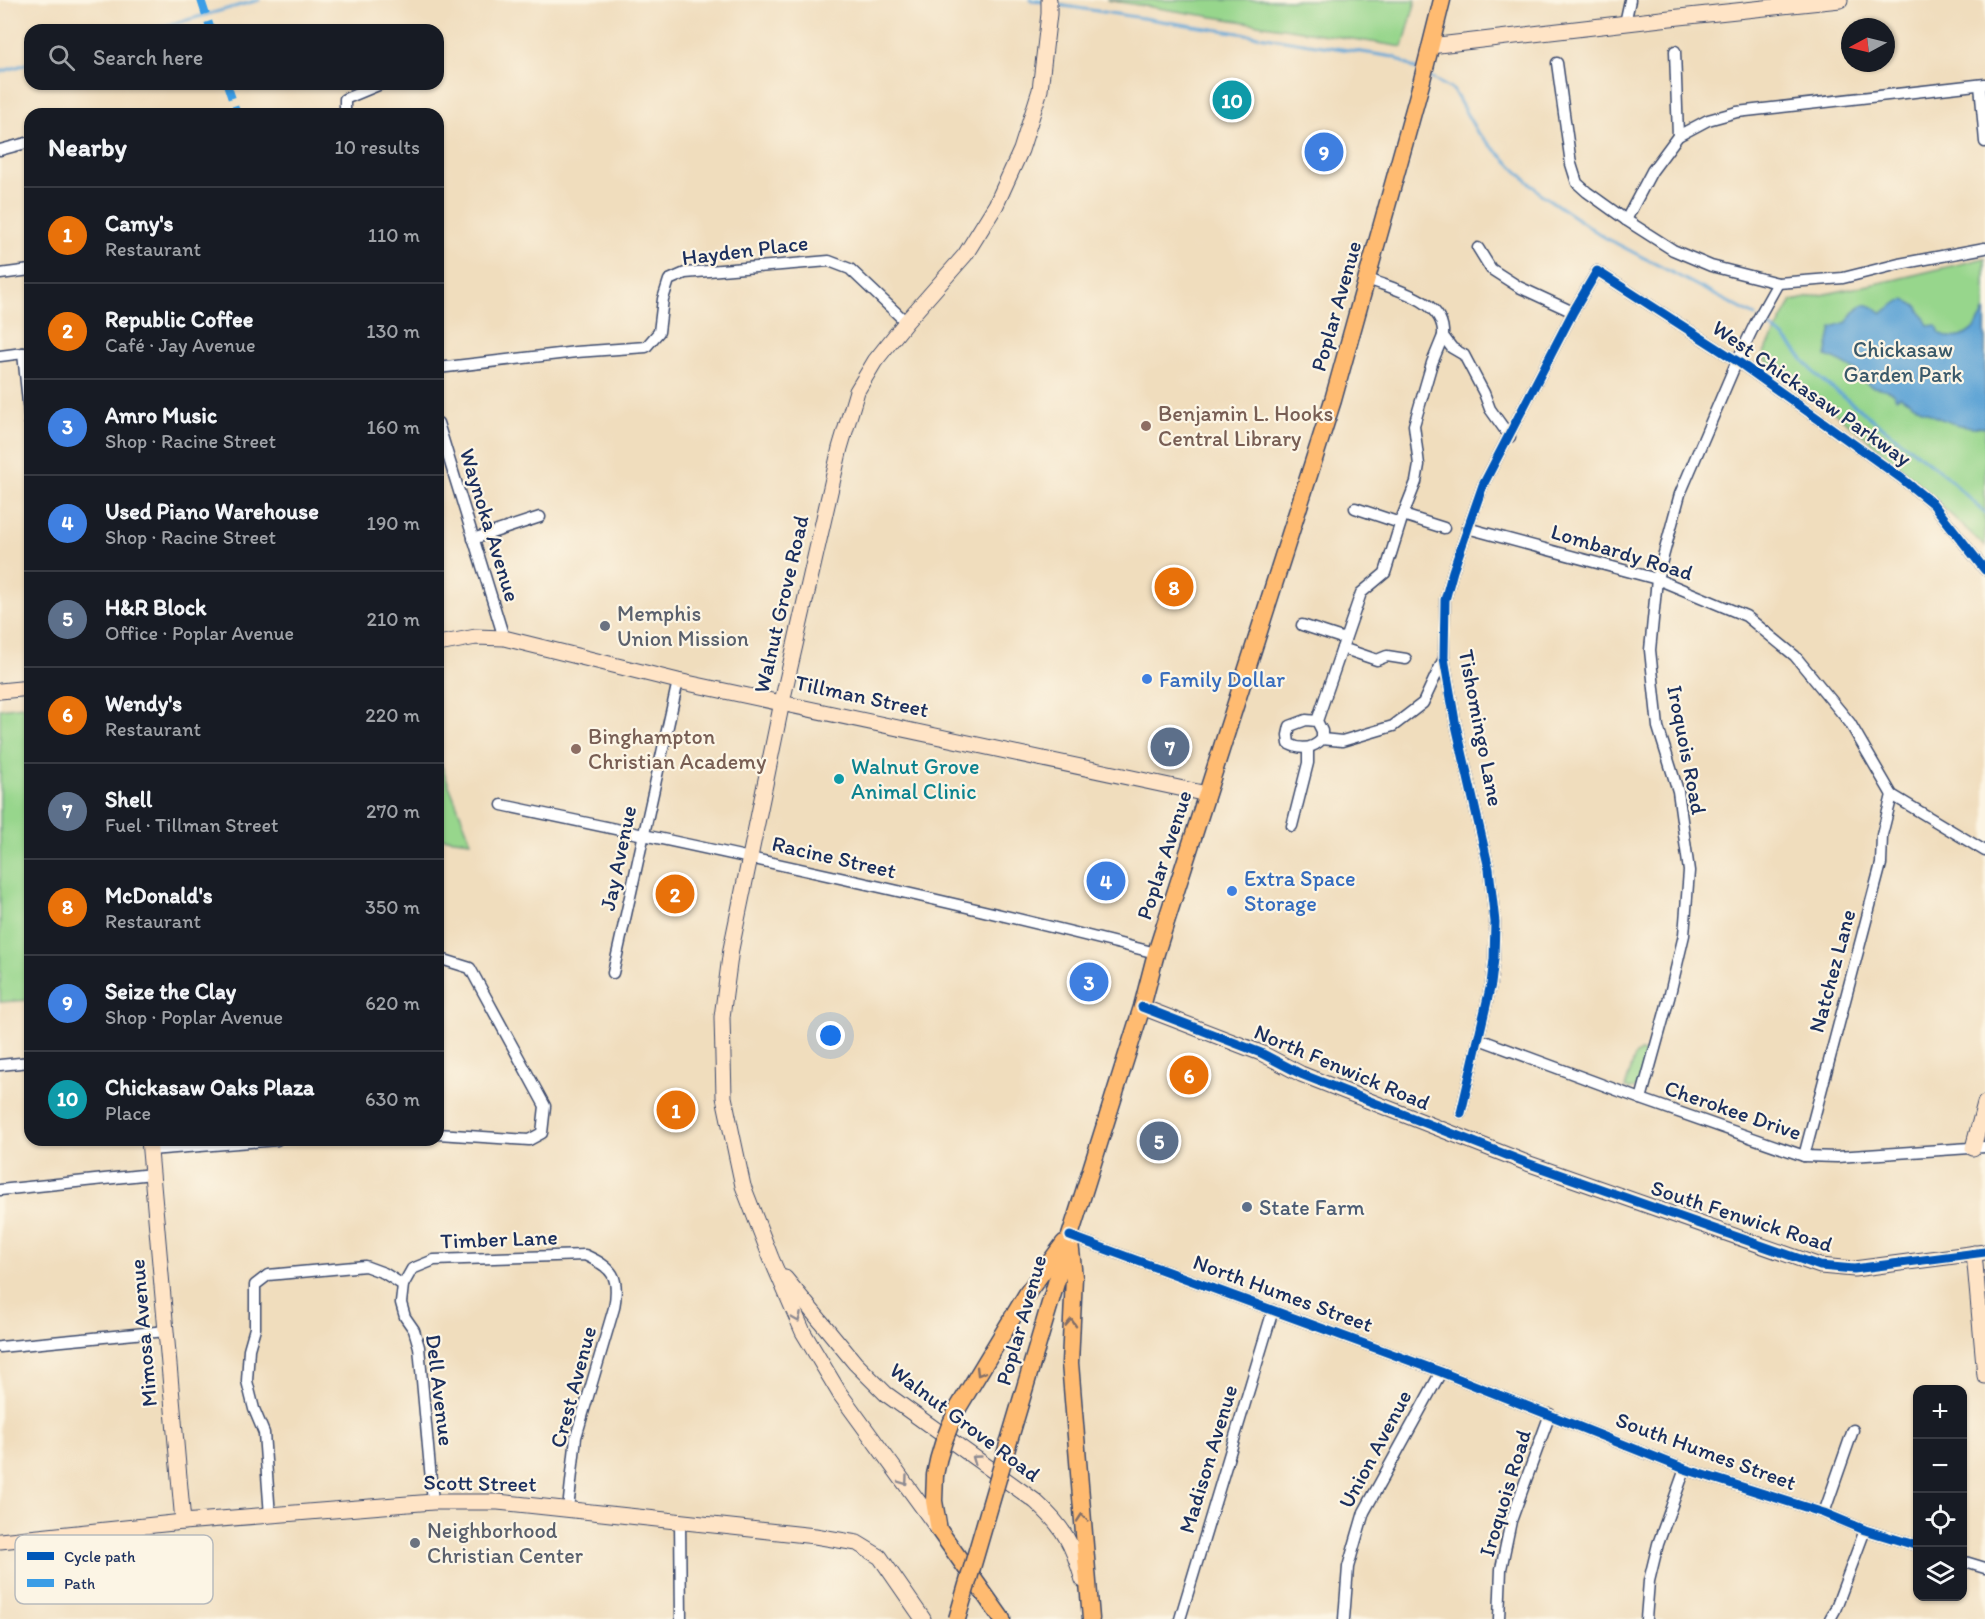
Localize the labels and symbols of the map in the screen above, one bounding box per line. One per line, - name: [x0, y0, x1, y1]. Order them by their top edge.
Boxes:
- north arrow: [1841, 18, 1895, 72]
- pin: 10: [1212, 78, 1252, 122]
- pin: 9: [1304, 130, 1344, 174]
- street label: Hayden Place: [680, 229, 810, 271]
- street label: Poplar Avenue: [1304, 238, 1368, 374]
- street label: West Chickasaw Parkway: [1707, 314, 1917, 472]
- park label: Chickasaw Garden Park: [1844, 336, 1962, 388]
- place label: Benjamin L. Hooks Central Library: [1158, 400, 1333, 452]
- marker: Benjamin L. Hooks Central Library: [1139, 419, 1153, 433]
- street label: Waynoka Avenue: [454, 445, 526, 605]
- street label: Walnut Grove Road: [747, 512, 815, 696]
- street label: Lombardy Road: [1548, 518, 1696, 586]
- pin: 8: [1154, 564, 1194, 610]
- place label: Memphis Union Mission: [617, 600, 749, 652]
- marker: Memphis Union Mission: [598, 619, 612, 633]
- street label: Tishomingo Lane: [1453, 647, 1509, 809]
- place label: Family Dollar: [1159, 666, 1285, 693]
- street label: Tillman Street: [793, 669, 931, 723]
- marker: Family Dollar: [1140, 672, 1154, 686]
- street label: Iroquois Road: [1661, 683, 1713, 817]
- place label: Binghampton Christian Academy: [588, 723, 767, 775]
- pin: 7: [1150, 724, 1190, 770]
- marker: Binghampton Christian Academy: [569, 742, 583, 756]
- place label: Walnut Grove Animal Clinic: [851, 753, 979, 805]
- marker: Walnut Grove Animal Clinic: [832, 772, 846, 786]
- street label: Poplar Avenue: [1130, 787, 1198, 923]
- street label: Jay Avenue: [594, 803, 642, 913]
- street label: Racine Street: [769, 830, 899, 884]
- pin: 4: [1086, 858, 1126, 904]
- place label: Extra Space Storage: [1244, 865, 1356, 917]
- pin: 2: [656, 872, 694, 916]
- marker: Extra Space Storage: [1225, 884, 1239, 898]
- street label: Natchez Lane: [1803, 906, 1861, 1036]
- pin: 3: [1070, 960, 1108, 1004]
- street label: North Fenwick Road: [1250, 1018, 1434, 1116]
- your location: [816, 1021, 845, 1050]
- pin: 6: [1170, 1052, 1208, 1098]
- street label: Cherokee Drive: [1661, 1074, 1805, 1146]
- pin: 1: [656, 1088, 696, 1132]
- pin: 5: [1140, 1118, 1178, 1164]
- street label: South Fenwick Road: [1648, 1174, 1836, 1258]
- place label: State Farm: [1259, 1194, 1365, 1221]
- marker: State Farm: [1240, 1200, 1254, 1214]
- street label: Timber Lane: [440, 1223, 558, 1255]
- street label: North Humes Street: [1189, 1248, 1377, 1338]
- street label: Poplar Avenue: [989, 1252, 1053, 1388]
- street label: Mimosa Avenue: [123, 1258, 163, 1408]
- one-way arrow: [790, 1312, 802, 1323]
- one-way arrow: [1064, 1319, 1077, 1328]
- street label: Crest Avenue: [544, 1323, 602, 1451]
- street label: Dell Avenue: [420, 1333, 460, 1447]
- street label: Walnut Grove Road: [884, 1357, 1046, 1487]
- one-way arrow: [975, 1366, 987, 1376]
- street label: Madison Avenue: [1173, 1382, 1243, 1536]
- street label: Union Avenue: [1332, 1385, 1418, 1513]
- street label: South Humes Street: [1612, 1406, 1800, 1496]
- street label: Iroquois Road: [1473, 1426, 1537, 1560]
- one-way arrow: [972, 1455, 983, 1466]
- street label: Scott Street: [423, 1469, 537, 1497]
- one-way arrow: [896, 1474, 907, 1485]
- one-way arrow: [1076, 1513, 1089, 1522]
- place label: Neighborhood Christian Center: [427, 1517, 584, 1569]
- legend: [15, 1535, 213, 1604]
- marker: Neighborhood Christian Center: [408, 1536, 422, 1550]
- text: Cycle path: [64, 1547, 136, 1566]
- text: Path: [64, 1574, 95, 1593]

